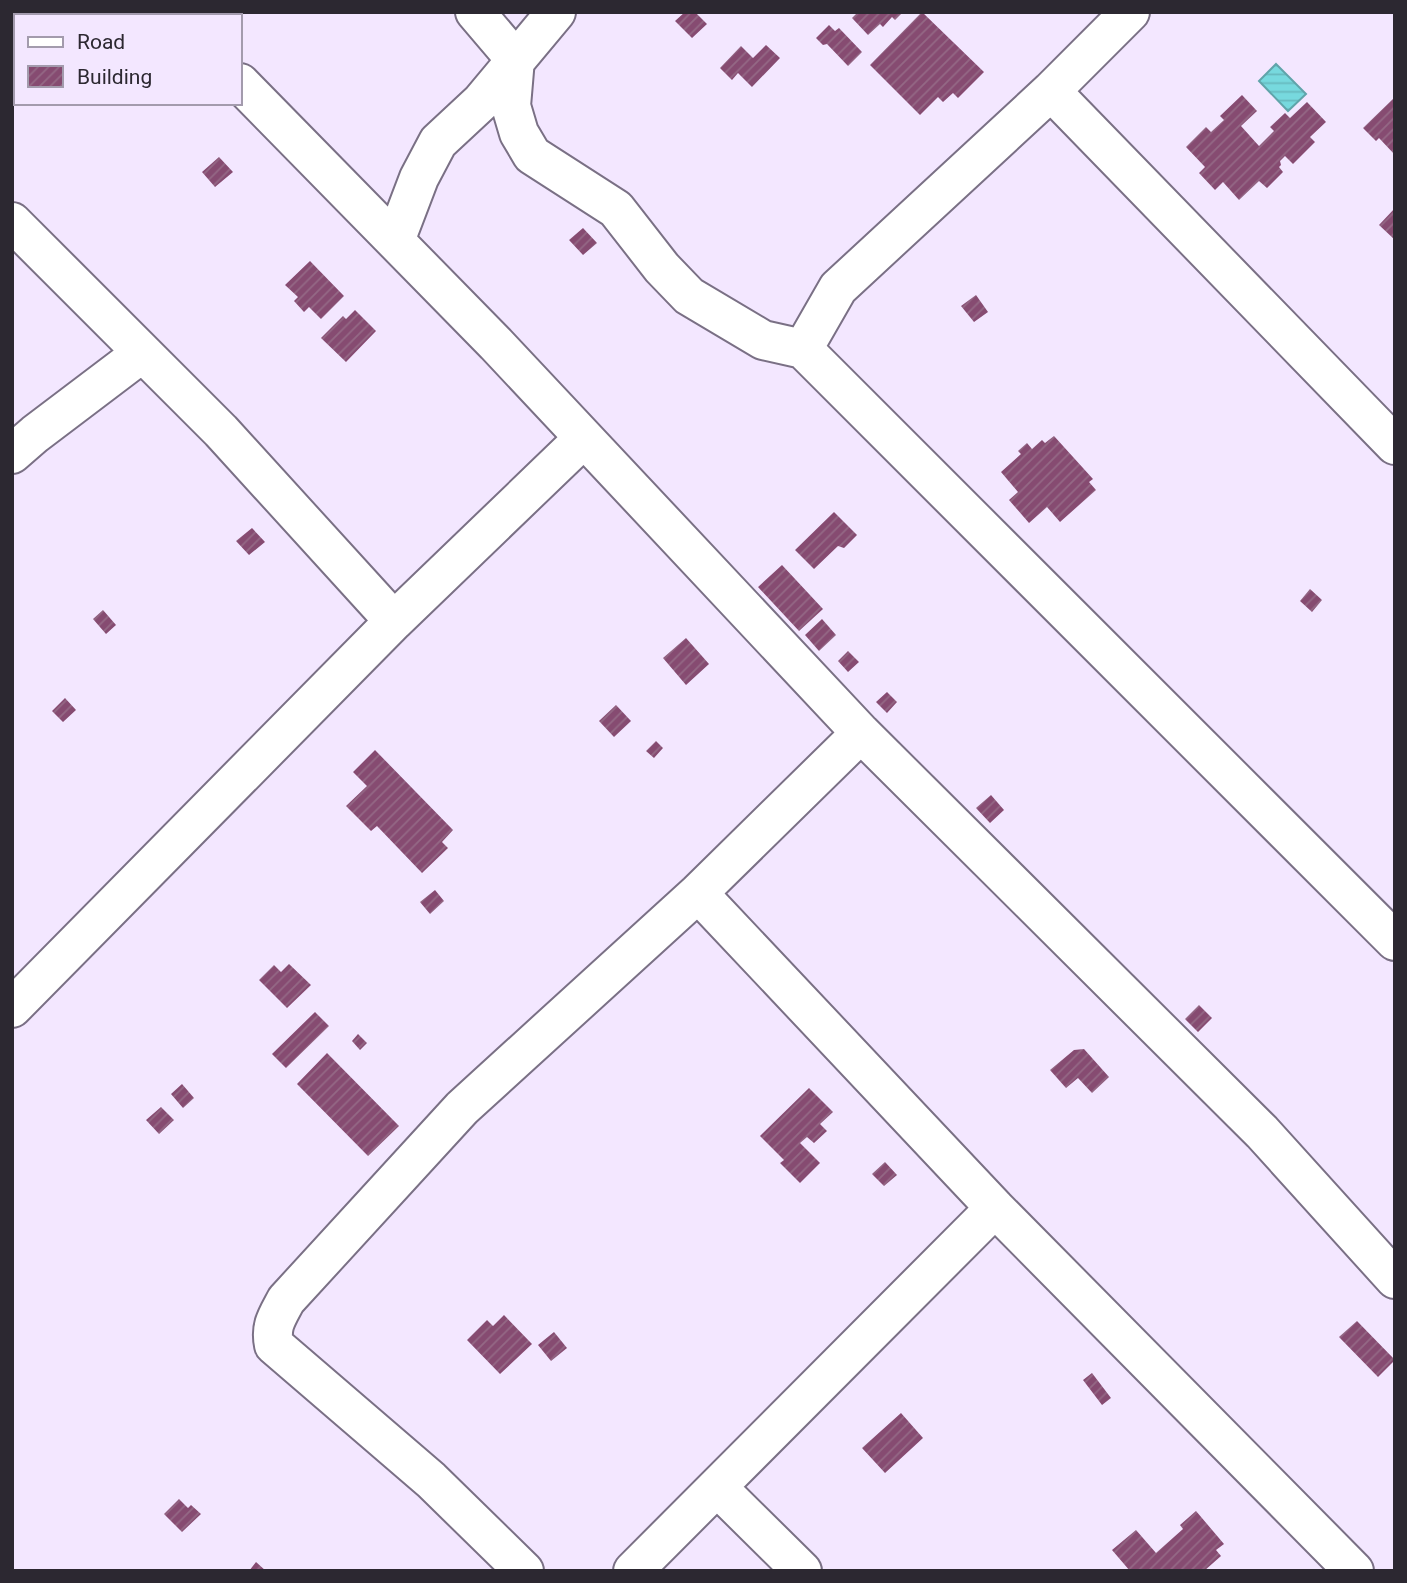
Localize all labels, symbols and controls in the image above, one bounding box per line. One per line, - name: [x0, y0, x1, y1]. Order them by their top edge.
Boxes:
- legend: [14, 14, 242, 105]
- text: Road: [77, 30, 125, 54]
- text: Building: [77, 65, 152, 89]

